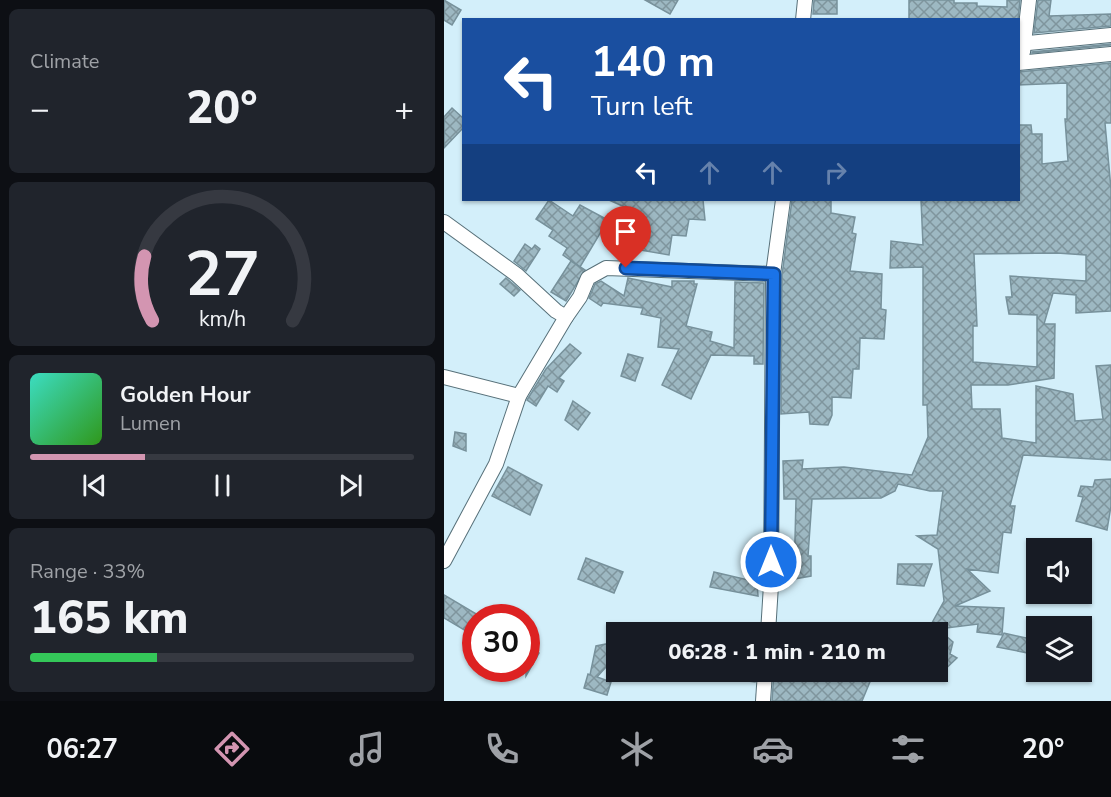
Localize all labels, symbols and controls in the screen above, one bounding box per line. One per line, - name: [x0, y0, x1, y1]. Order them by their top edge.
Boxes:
- text: 140 m: [591, 34, 715, 91]
- icon: left: [492, 42, 570, 120]
- text: Climate: [30, 48, 99, 75]
- text: 20°: [186, 78, 258, 139]
- text: −: [30, 87, 50, 132]
- text: +: [394, 87, 414, 132]
- text: Turn left: [591, 88, 692, 125]
- icon: left: [630, 156, 663, 189]
- icon: ahead: [693, 156, 726, 189]
- icon: ahead: [756, 156, 789, 189]
- icon: right: [819, 156, 852, 189]
- pin: [600, 206, 651, 268]
- icon: arrive: [609, 215, 642, 248]
- text: 27: [185, 232, 259, 317]
- text: km/h: [198, 304, 246, 334]
- text: Golden Hour: [120, 380, 251, 410]
- text: Lumen: [120, 410, 181, 437]
- icon: previous: [78, 469, 111, 502]
- icon: pause: [206, 469, 239, 502]
- icon: next: [334, 469, 367, 502]
- position arrow: [739, 530, 803, 594]
- map controls: [1026, 538, 1092, 682]
- button: sound: [1026, 538, 1092, 604]
- text: Range · 33%: [30, 558, 145, 585]
- text: 165 km: [30, 588, 189, 649]
- speed limit sign: 30: [462, 604, 540, 682]
- button: layers: [1026, 616, 1092, 682]
- text: 06:28 · 1 min · 210 m: [668, 637, 886, 667]
- icon: directions: [211, 728, 253, 770]
- icon: music: [346, 728, 388, 770]
- icon: phone: [481, 728, 523, 770]
- icon: climate: [616, 728, 658, 770]
- icon: car: [752, 728, 794, 770]
- icon: filters: [887, 728, 929, 770]
- text: 06:27: [47, 731, 118, 768]
- text: 20°: [1022, 731, 1064, 768]

